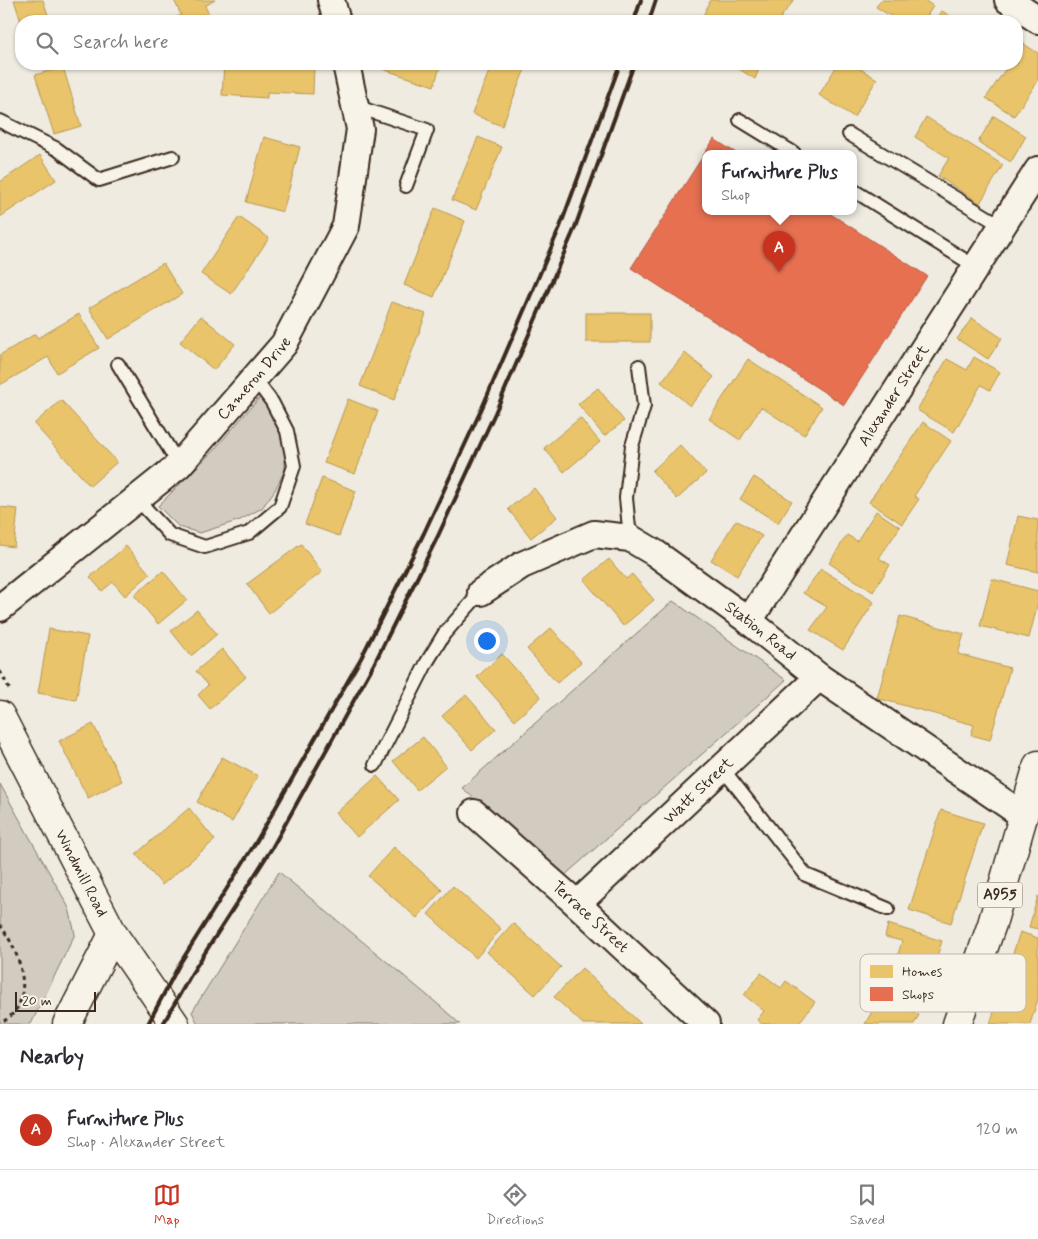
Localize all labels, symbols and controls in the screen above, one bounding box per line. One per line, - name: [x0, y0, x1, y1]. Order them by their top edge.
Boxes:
- search box: [15, 15, 1023, 70]
- icon: search: [33, 29, 61, 57]
- text: Search here: [73, 30, 169, 55]
- popup: [702, 150, 857, 215]
- text: Furniture Plus: [721, 160, 838, 185]
- text: Shop: [721, 185, 751, 206]
- pin: A: [763, 231, 795, 272]
- street label: Cameron Drive: [212, 333, 296, 424]
- street label: Alexander Street: [853, 340, 934, 450]
- street label: Station Road: [720, 596, 801, 665]
- your location: [474, 628, 500, 654]
- street label: Watt Street: [659, 752, 738, 828]
- street label: Windmill Road: [50, 826, 113, 920]
- street label: Terrace Street: [548, 876, 633, 957]
- road number: A955: [978, 882, 1022, 908]
- legend: [860, 954, 1026, 1012]
- text: Homes: [902, 963, 943, 981]
- text: Shops: [902, 986, 934, 1004]
- scale bar: [15, 989, 96, 1012]
- text: 20 m: [22, 992, 52, 1010]
- text: Nearby: [20, 1043, 84, 1071]
- text: Furniture Plus: [67, 1107, 184, 1132]
- text: A: [31, 1119, 41, 1140]
- text: 120 m: [976, 1119, 1018, 1140]
- text: Shop · Alexander Street: [67, 1132, 225, 1153]
- tab: Map: [153, 1181, 181, 1229]
- tab: Directions: [487, 1181, 544, 1229]
- tab: Saved: [850, 1181, 885, 1229]

